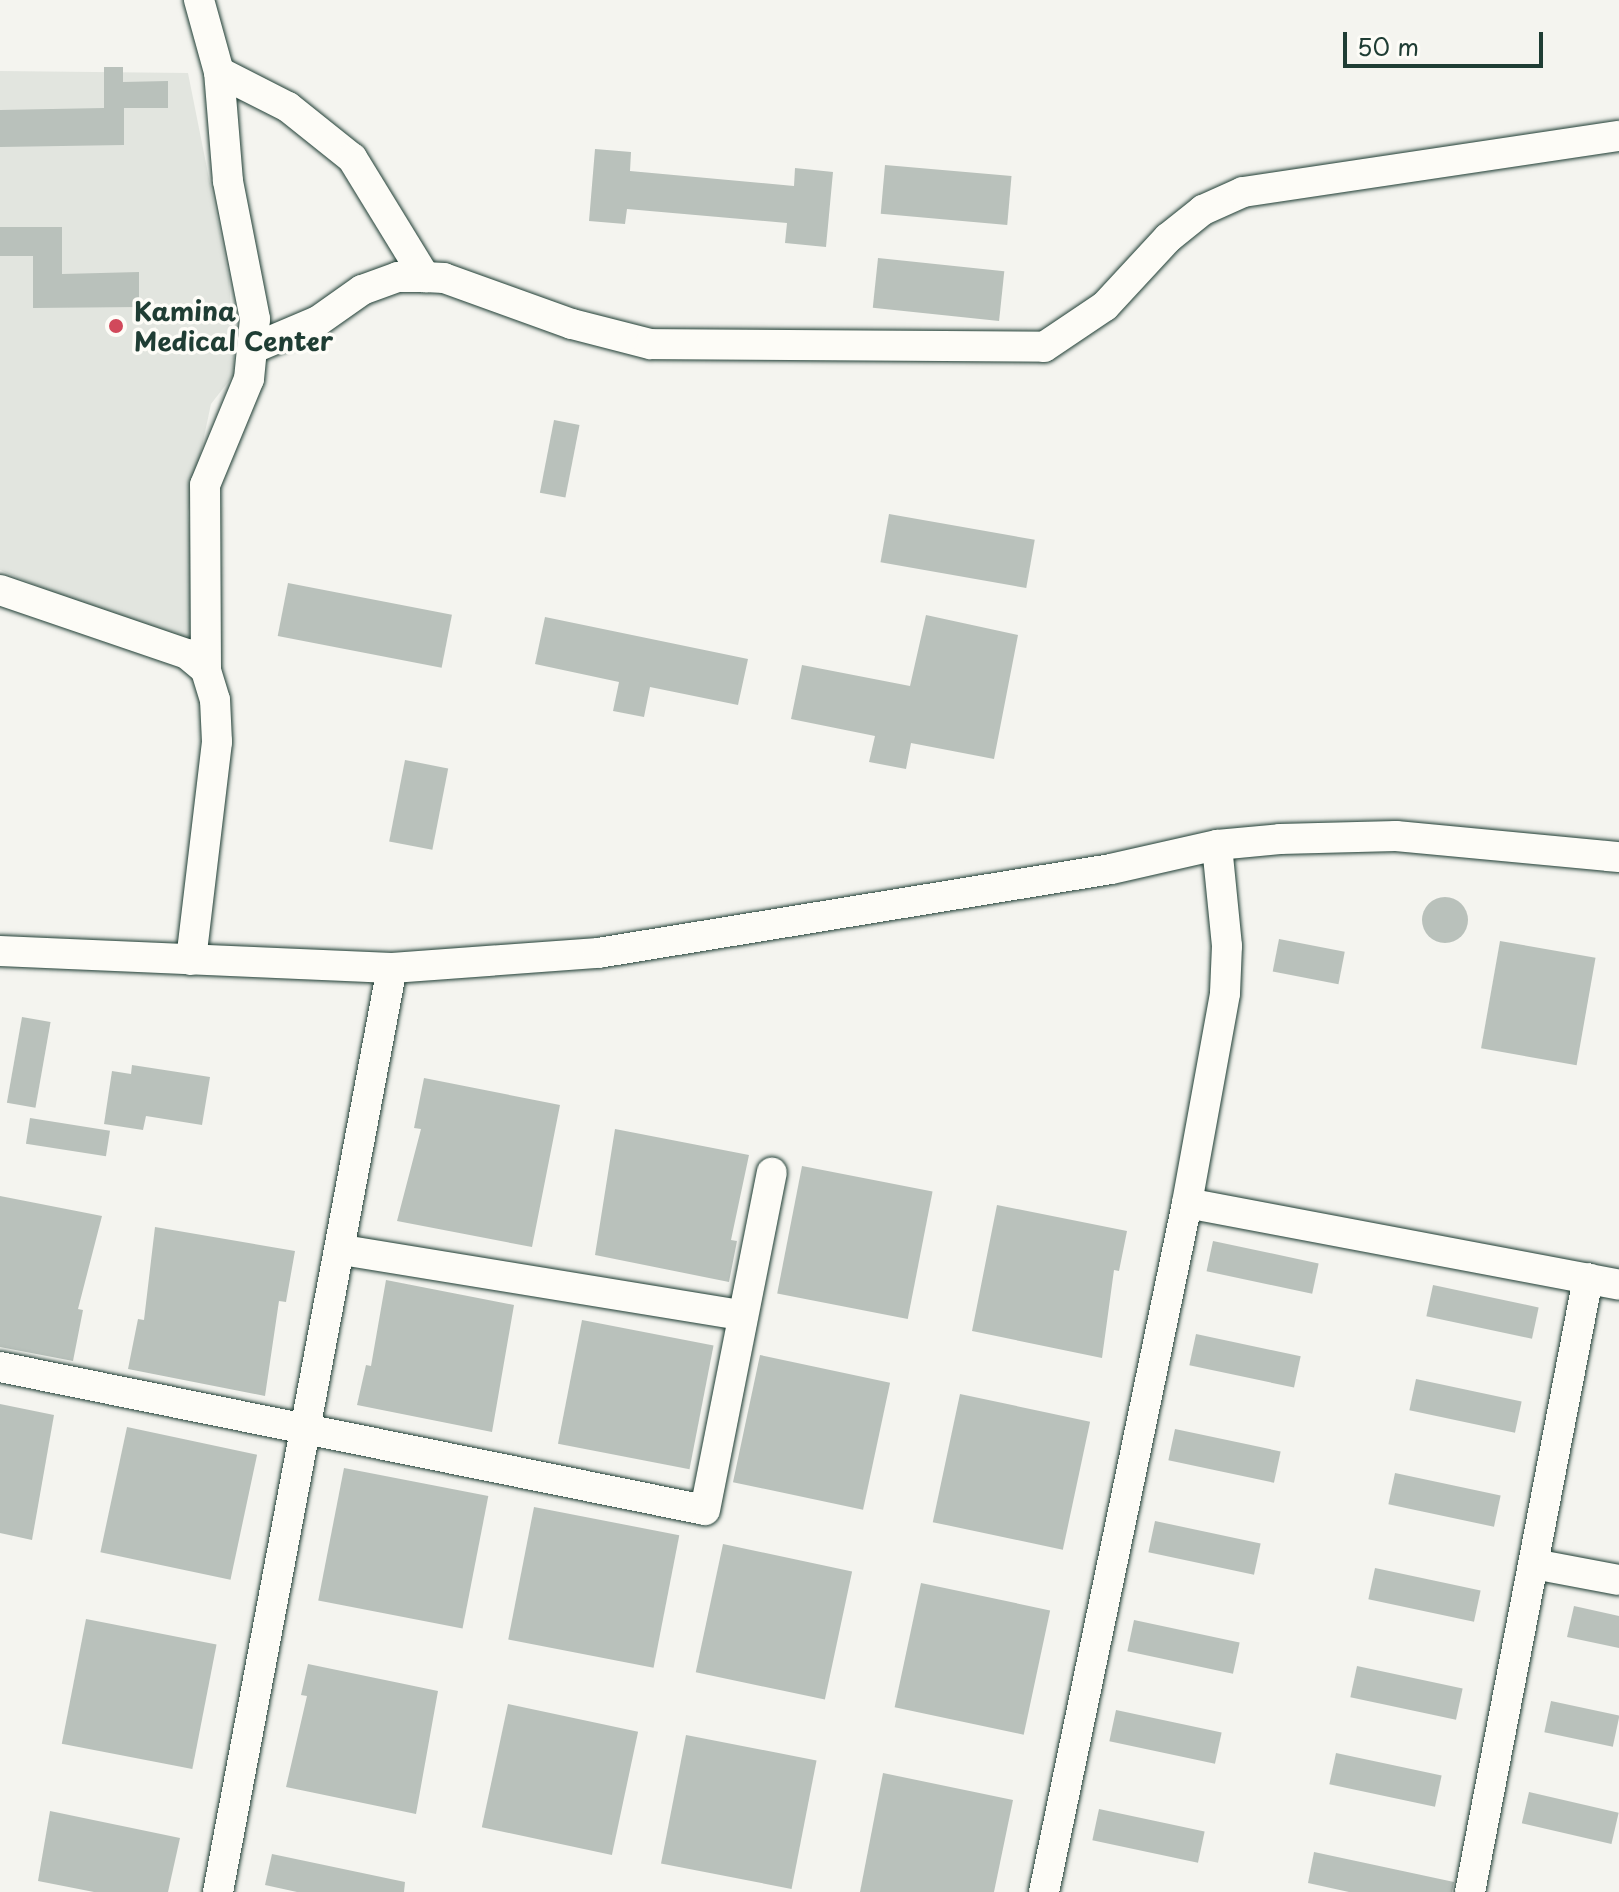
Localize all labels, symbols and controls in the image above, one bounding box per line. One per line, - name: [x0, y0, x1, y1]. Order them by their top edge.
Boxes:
- scale bar: [1347, 16, 1547, 66]
- text: 50 m: [1357, 28, 1419, 64]
- place label: Kamina Medical Center: [134, 295, 333, 356]
- marker: Kamina Medical Center: [105, 315, 127, 337]

